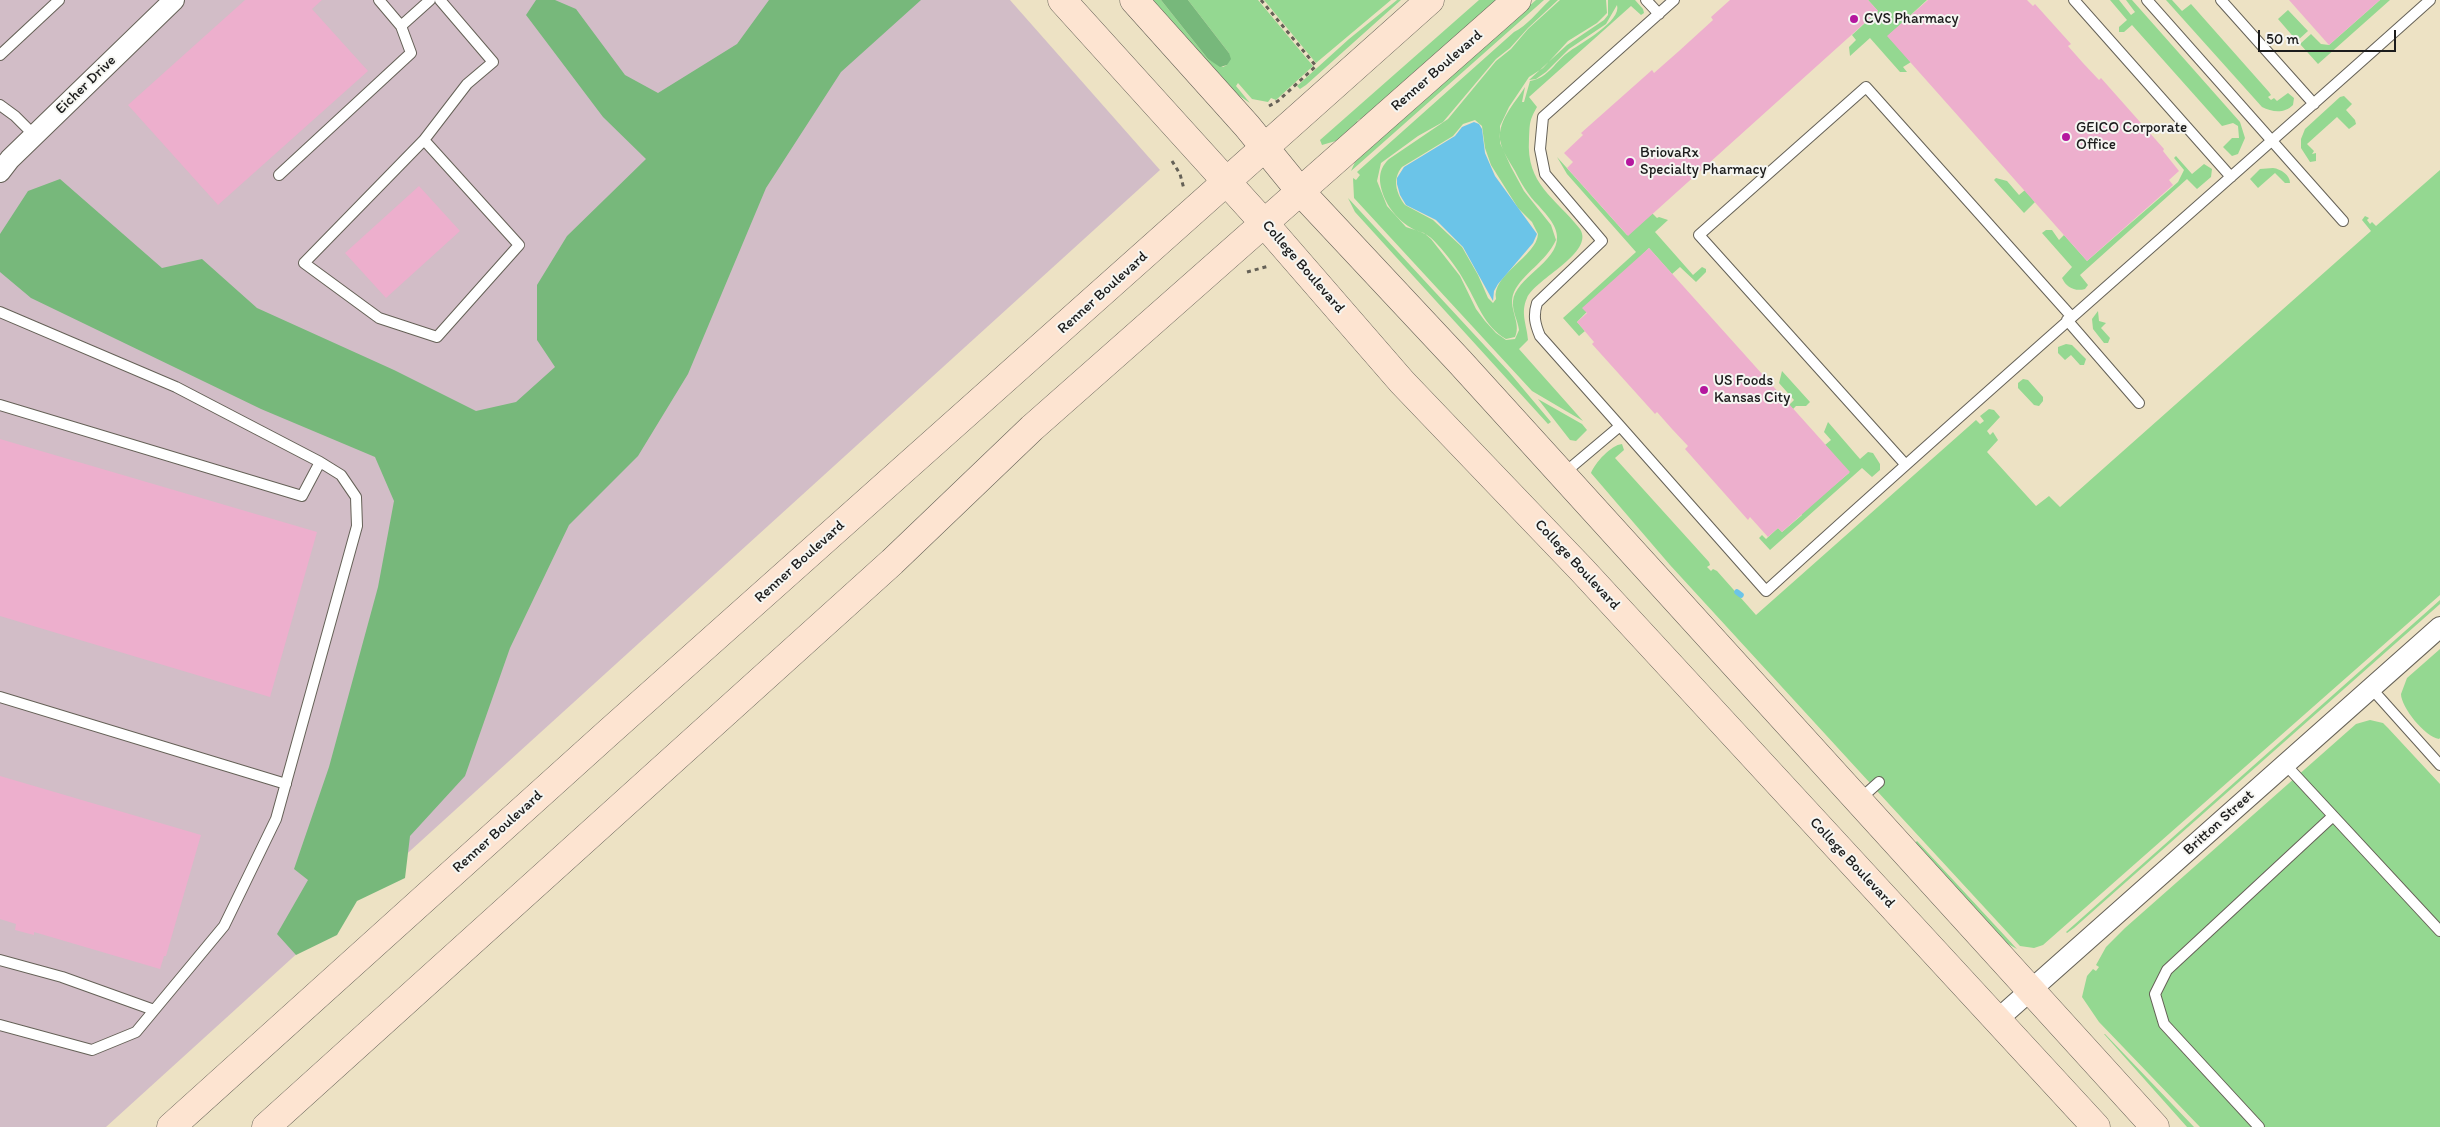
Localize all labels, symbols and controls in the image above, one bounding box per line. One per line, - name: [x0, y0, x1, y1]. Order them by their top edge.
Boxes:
- place label: CVS Pharmacy: [1864, 10, 1958, 28]
- marker: CVS Pharmacy: [1848, 13, 1860, 25]
- scale bar: [2260, 20, 2398, 52]
- street label: Renner Boulevard: [1388, 26, 1486, 116]
- text: 50 m: [2266, 30, 2299, 48]
- street label: Eicher Drive: [52, 52, 120, 118]
- place label: GEICO Corporate Office: [2076, 119, 2187, 154]
- marker: GEICO Corporate Office: [2060, 131, 2072, 143]
- place label: BriovaRx Specialty Pharmacy: [1640, 144, 1766, 179]
- marker: BriovaRx Specialty Pharmacy: [1624, 156, 1636, 168]
- street label: College Boulevard: [1258, 217, 1348, 317]
- street label: Renner Boulevard: [1054, 248, 1152, 338]
- place label: US Foods Kansas City: [1714, 372, 1790, 407]
- marker: US Foods Kansas City: [1698, 384, 1710, 396]
- street label: College Boulevard: [1530, 516, 1624, 614]
- street label: Renner Boulevard: [751, 517, 849, 607]
- street label: Renner Boulevard: [449, 787, 547, 877]
- street label: Britton Street: [2180, 787, 2258, 859]
- street label: College Boulevard: [1805, 814, 1899, 912]

